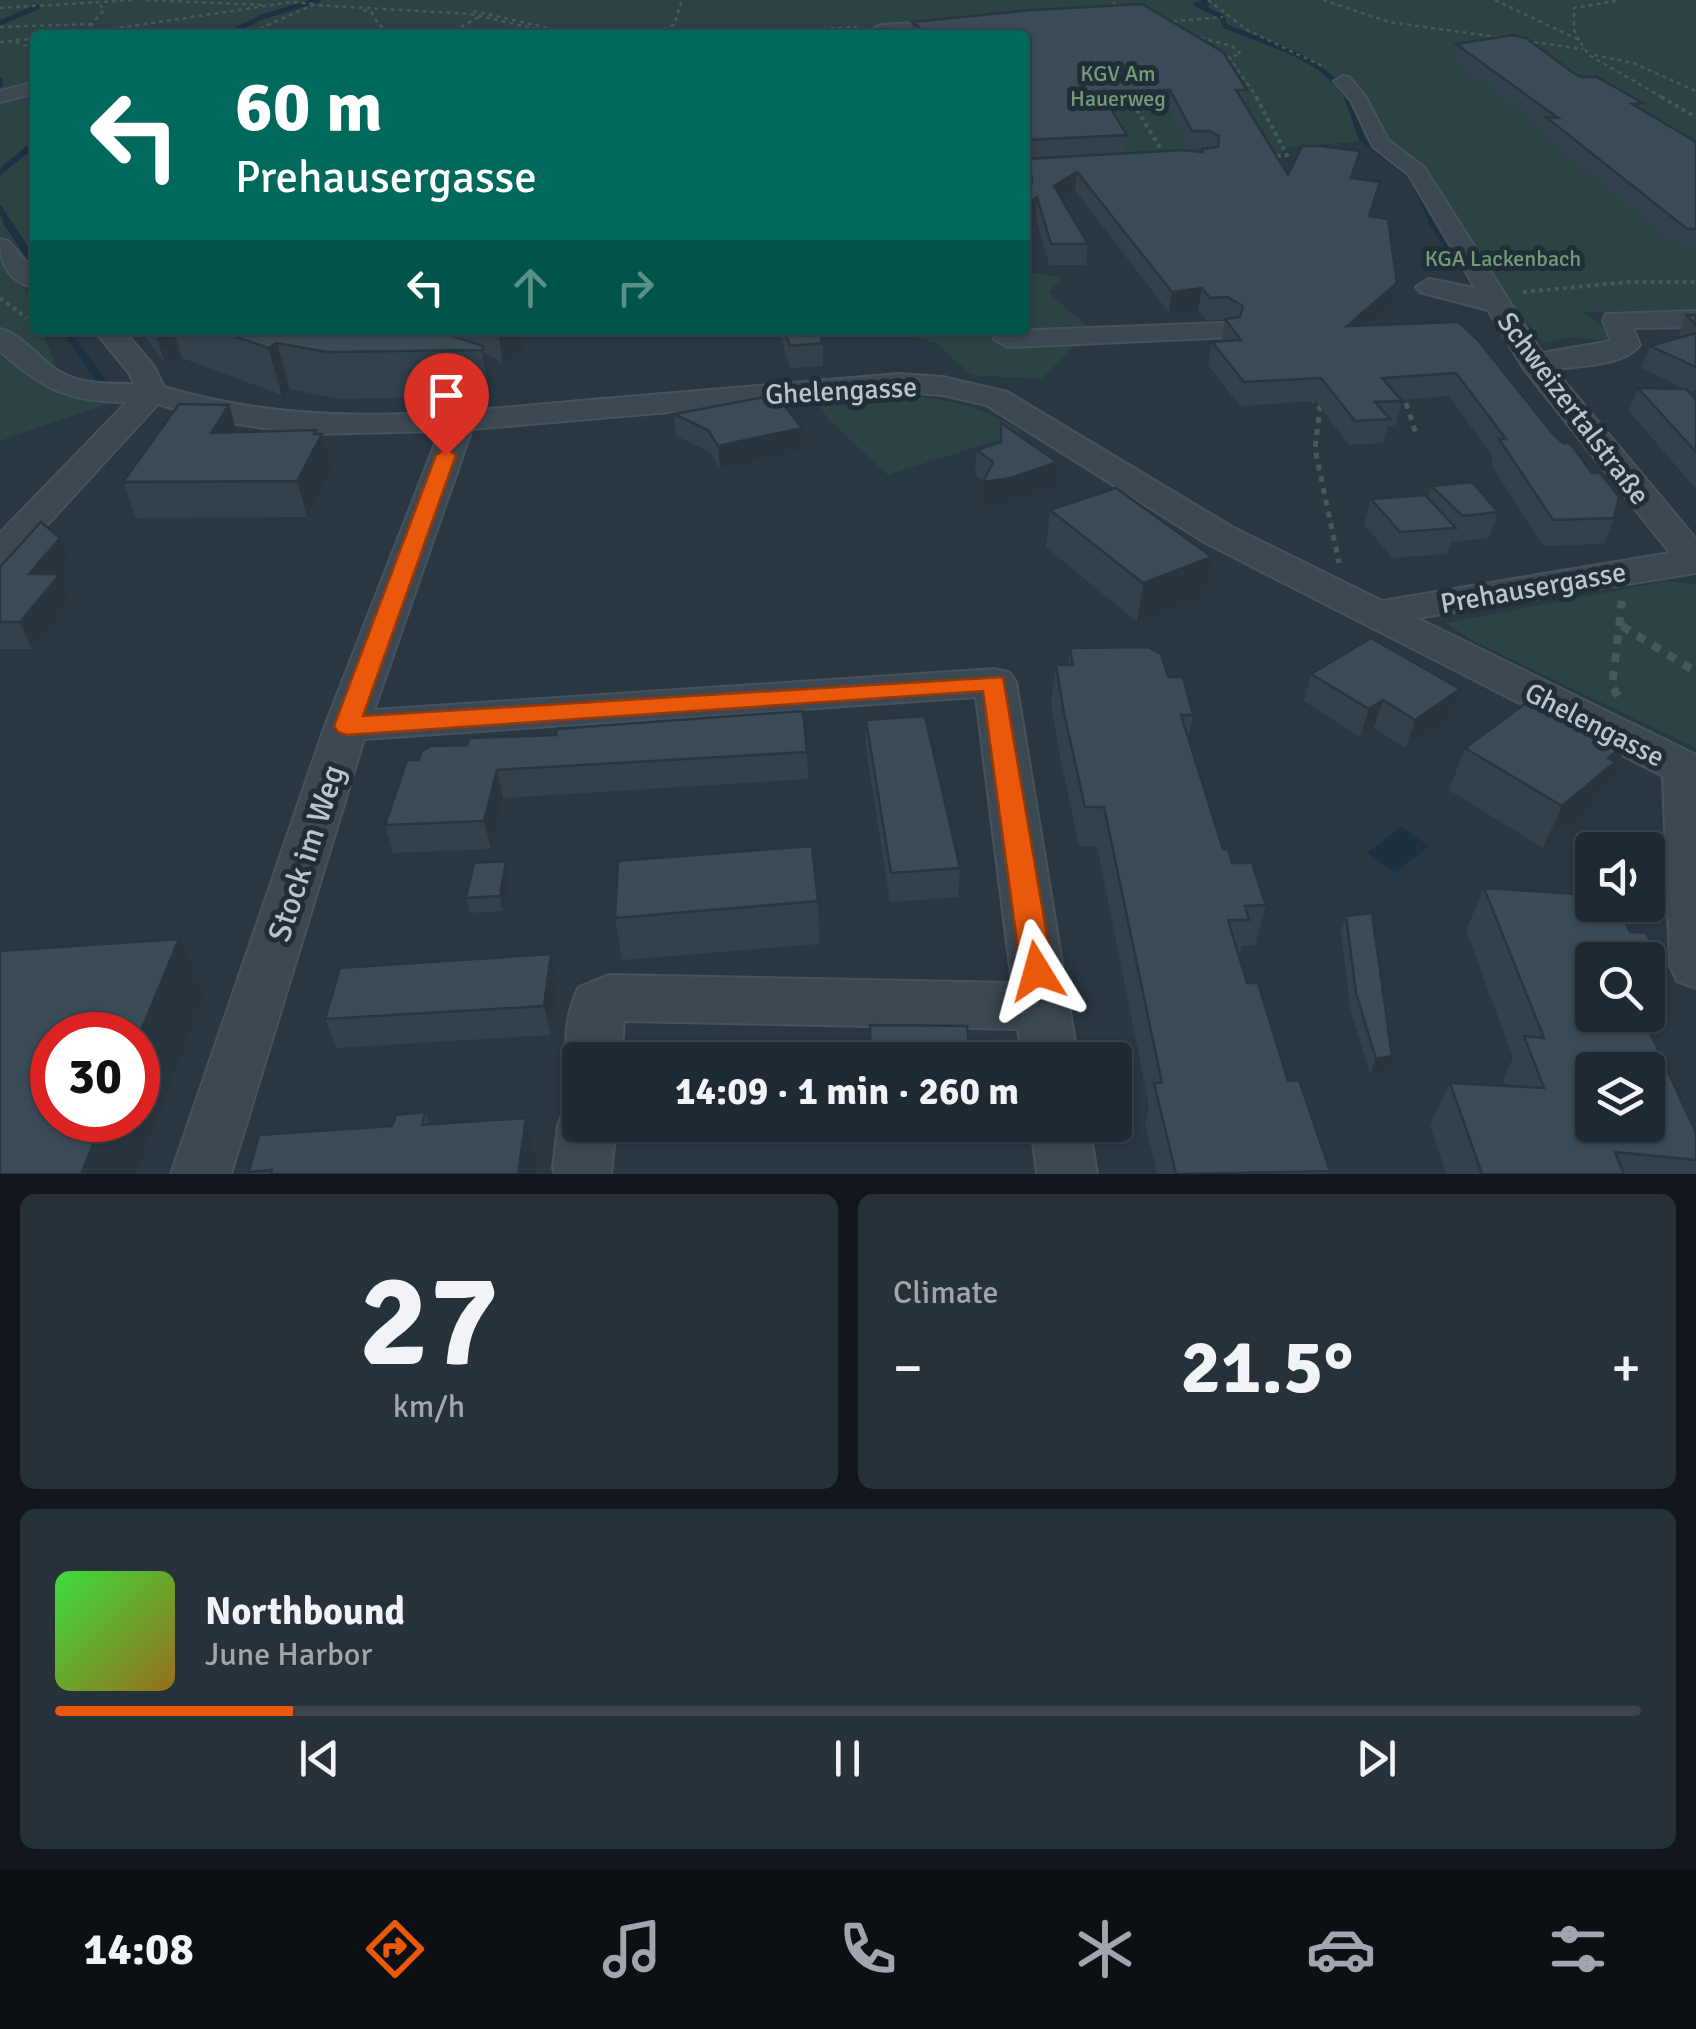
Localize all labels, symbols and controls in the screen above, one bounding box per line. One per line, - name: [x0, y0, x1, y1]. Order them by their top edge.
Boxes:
- park label: KGV Am Hauerweg: [1070, 60, 1166, 112]
- text: 60 m: [235, 64, 383, 150]
- icon: left: [70, 70, 200, 200]
- text: Prehausergasse: [235, 150, 537, 205]
- park label: KGA Lackenbach: [1425, 245, 1581, 272]
- icon: left: [398, 260, 453, 315]
- icon: ahead: [503, 260, 558, 315]
- icon: right: [608, 260, 663, 315]
- street label: Schweizertalstraße: [1490, 306, 1657, 512]
- pin: [404, 353, 489, 456]
- icon: arrive: [419, 368, 474, 423]
- street label: Ghelengasse: [764, 370, 918, 412]
- street label: Prehausergasse: [1438, 555, 1629, 621]
- street label: Ghelengasse: [1519, 675, 1670, 775]
- street label: Stock im Weg: [260, 760, 353, 946]
- map controls: [1575, 832, 1665, 1142]
- button: sound: [1575, 832, 1665, 922]
- position arrow: [985, 919, 1089, 1023]
- button: search: [1575, 942, 1665, 1032]
- speed limit sign: 30: [30, 1012, 160, 1142]
- button: layers: [1575, 1052, 1665, 1142]
- text: 14:09 · 1 min · 260 m: [675, 1068, 1019, 1115]
- text: 27: [359, 1242, 499, 1402]
- text: Climate: [893, 1273, 999, 1312]
- text: 21.5°: [1181, 1321, 1354, 1414]
- text: −: [893, 1334, 923, 1402]
- text: +: [1611, 1334, 1641, 1402]
- text: km/h: [393, 1387, 465, 1426]
- text: Northbound: [205, 1588, 405, 1635]
- text: June Harbor: [205, 1635, 372, 1674]
- icon: previous: [292, 1731, 347, 1786]
- icon: pause: [820, 1731, 875, 1786]
- icon: next: [1349, 1731, 1404, 1786]
- icon: directions: [360, 1914, 430, 1984]
- icon: music: [597, 1914, 667, 1984]
- icon: phone: [833, 1914, 903, 1984]
- icon: climate: [1070, 1914, 1140, 1984]
- icon: car: [1306, 1914, 1376, 1984]
- icon: filters: [1543, 1914, 1613, 1984]
- text: 14:08: [83, 1922, 194, 1977]

